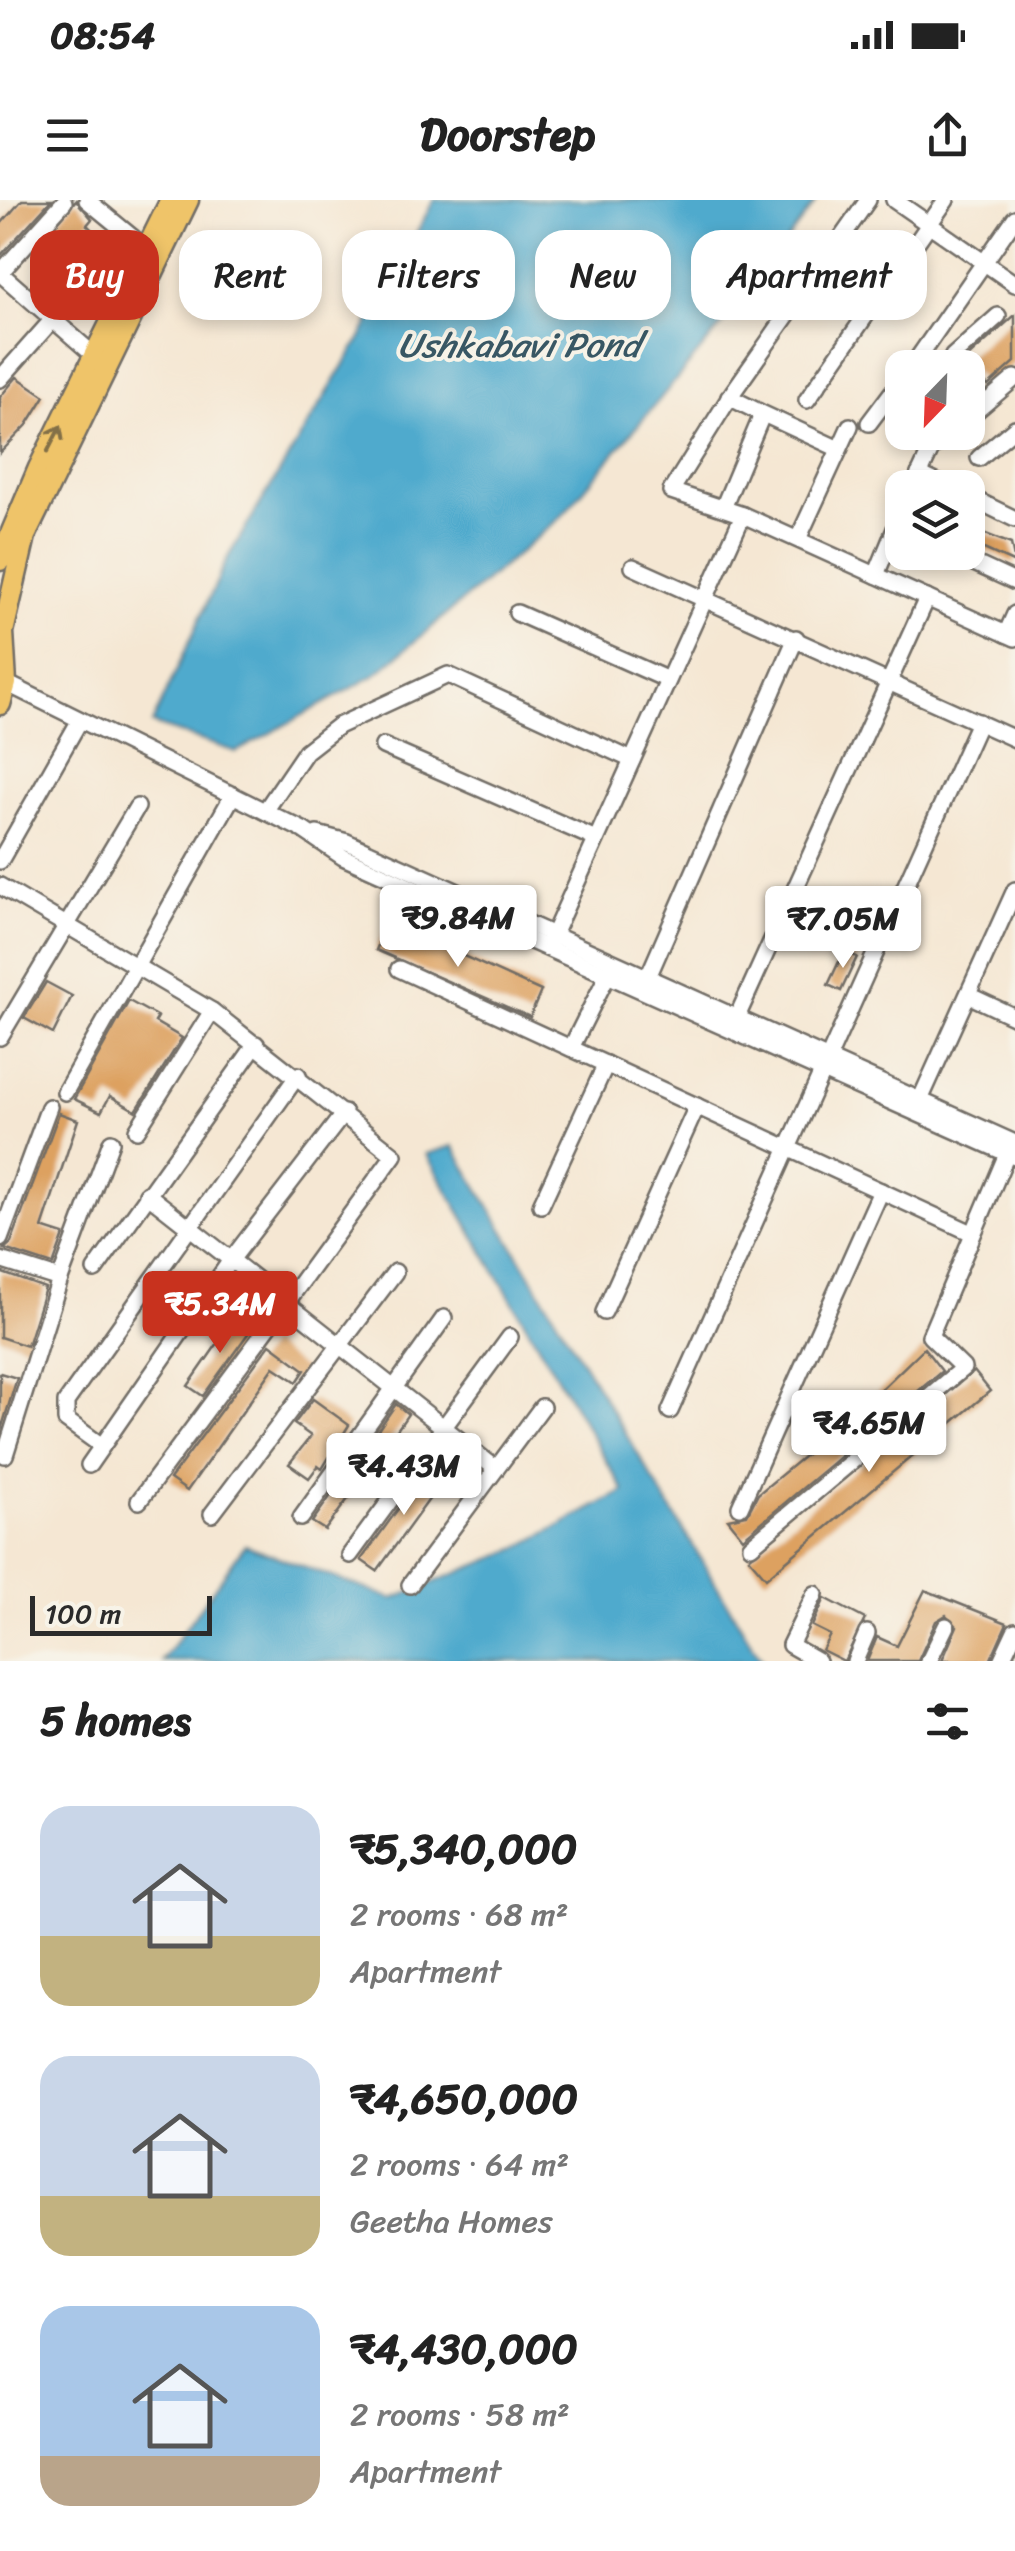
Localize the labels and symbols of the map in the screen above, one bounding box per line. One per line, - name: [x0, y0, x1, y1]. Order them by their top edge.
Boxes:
- water label: Ushkabavi Pond: [398, 314, 650, 376]
- north arrow: [885, 350, 985, 450]
- one-way arrow: [45, 424, 64, 454]
- pin: ₹9.84M: [377, 885, 539, 970]
- pin: ₹7.05M: [762, 886, 924, 971]
- pin: ₹5.34M: [139, 1271, 301, 1356]
- pin: ₹4.65M: [788, 1390, 950, 1475]
- pin: ₹4.43M: [323, 1433, 485, 1518]
- scale bar: [30, 1591, 212, 1636]

